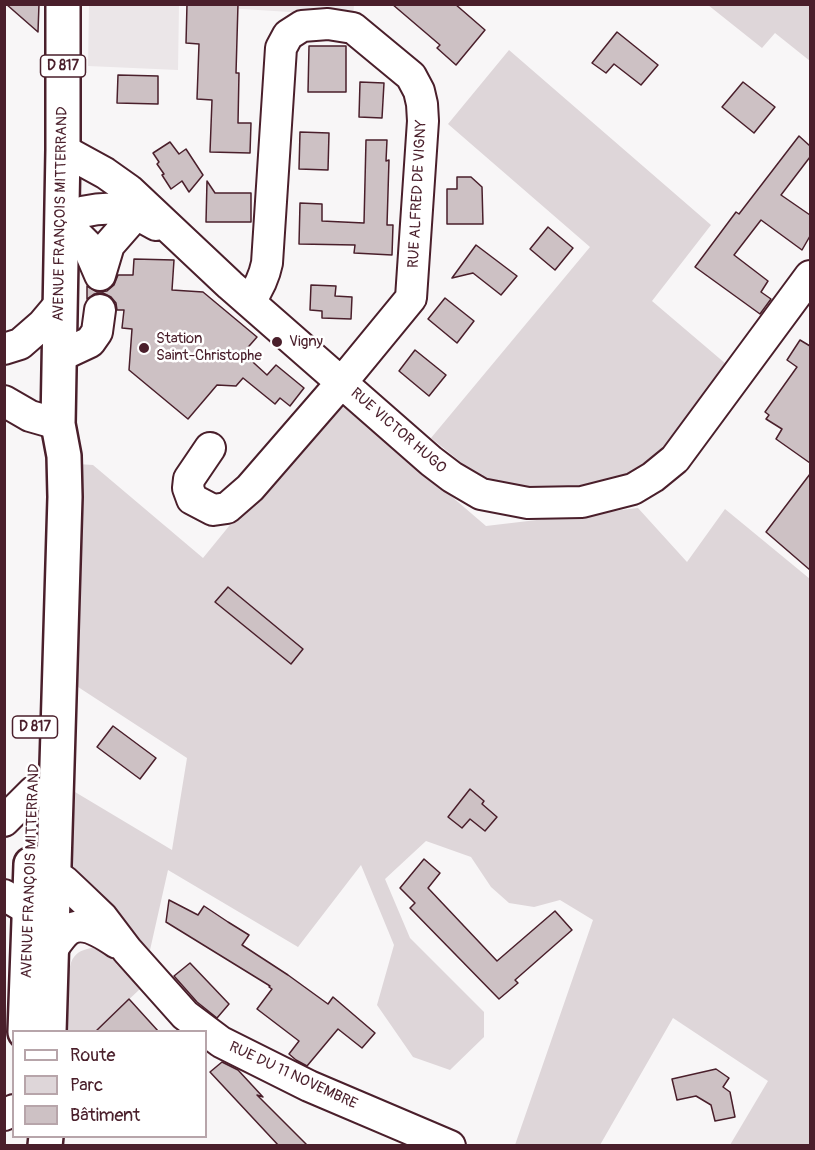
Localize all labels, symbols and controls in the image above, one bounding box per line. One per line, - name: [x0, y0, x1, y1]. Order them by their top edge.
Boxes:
- road number: D 817: [40, 55, 86, 77]
- street label: AVENUE FRANÇOIS MITTERRAND: [50, 106, 72, 322]
- street label: RUE ALFRED DE VIGNY: [405, 119, 431, 269]
- place label: Station Saint-Christophe: [156, 330, 262, 365]
- place label: Vigny: [289, 333, 323, 351]
- marker: Vigny: [270, 335, 284, 349]
- marker: Station Saint-Christophe: [137, 341, 151, 355]
- street label: RUE VICTOR HUGO: [347, 385, 449, 477]
- road number: D 817: [12, 716, 57, 738]
- street label: AVENUE FRANÇOIS MITTERRAND: [18, 763, 44, 979]
- legend: [12, 1030, 207, 1138]
- street label: RUE DU 11 NOVEMBRE: [226, 1038, 360, 1114]
- text: Route: [70, 1044, 115, 1067]
- text: Parc: [70, 1074, 103, 1097]
- text: Bâtiment: [70, 1104, 140, 1127]

